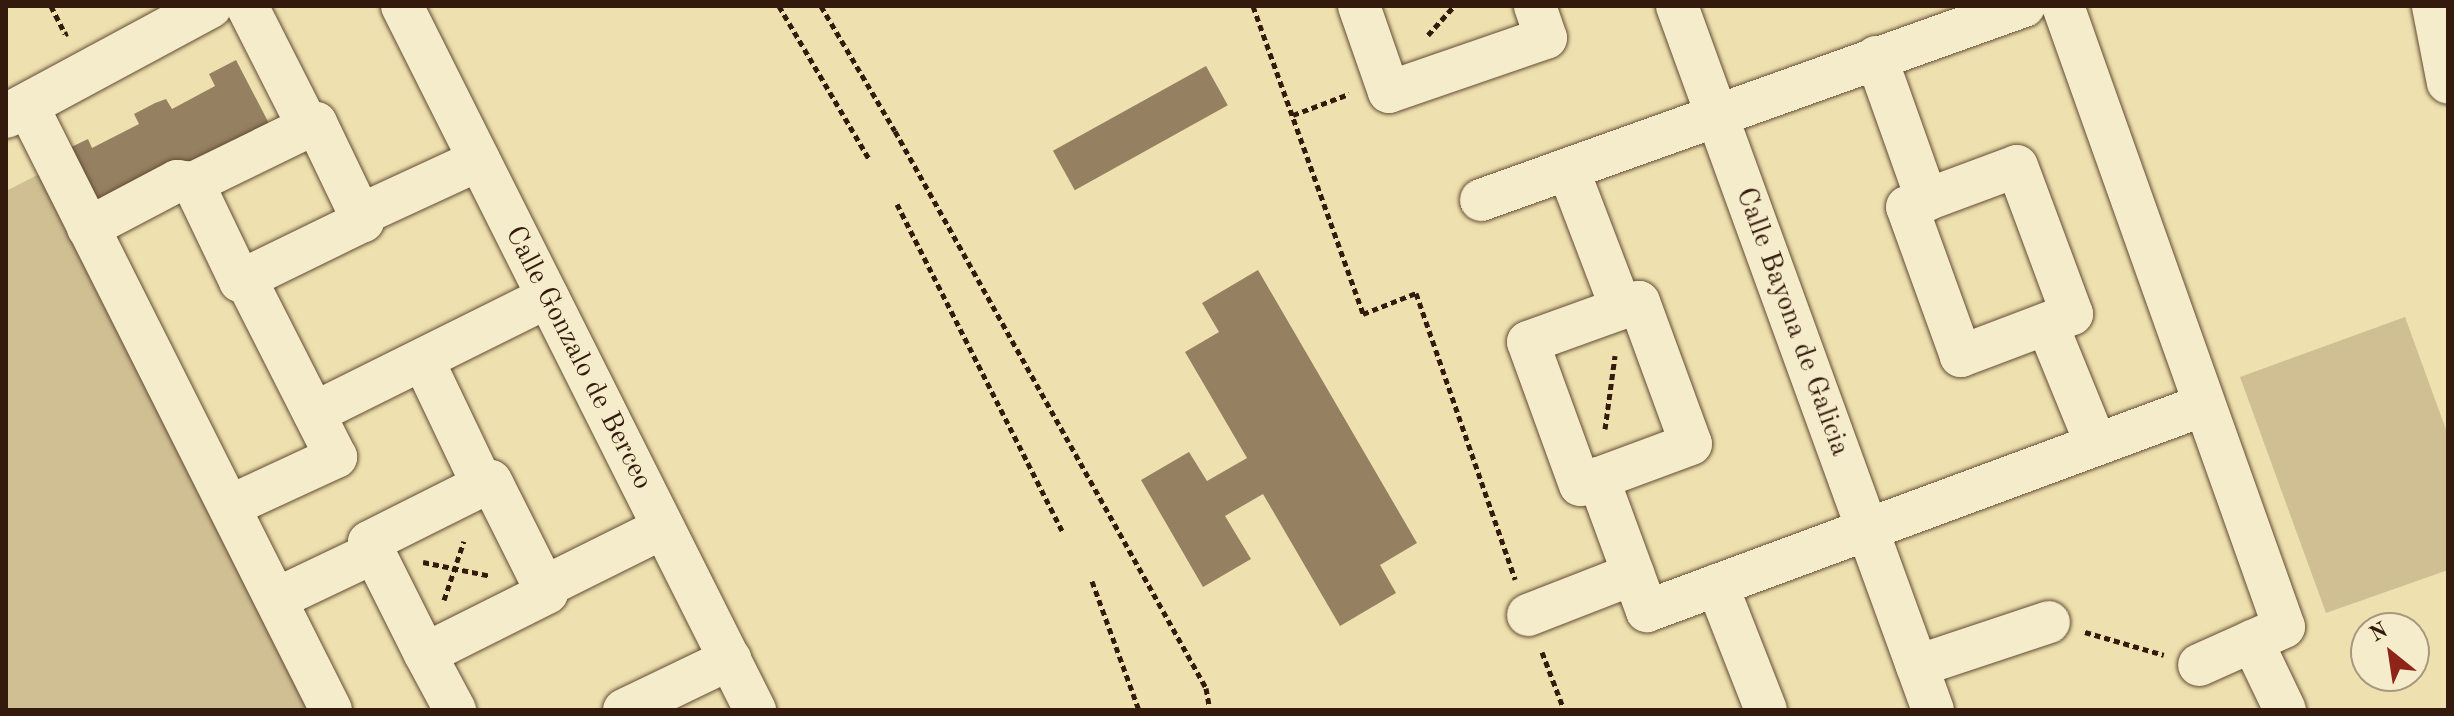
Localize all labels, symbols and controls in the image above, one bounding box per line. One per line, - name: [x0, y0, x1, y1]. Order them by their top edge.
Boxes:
- street label: Calle Bayona de Galicia: [1728, 183, 1856, 461]
- street label: Calle Gonzalo de Berceo: [497, 221, 659, 495]
- north arrow: [2350, 612, 2430, 692]
- text: N: [2366, 619, 2392, 647]

